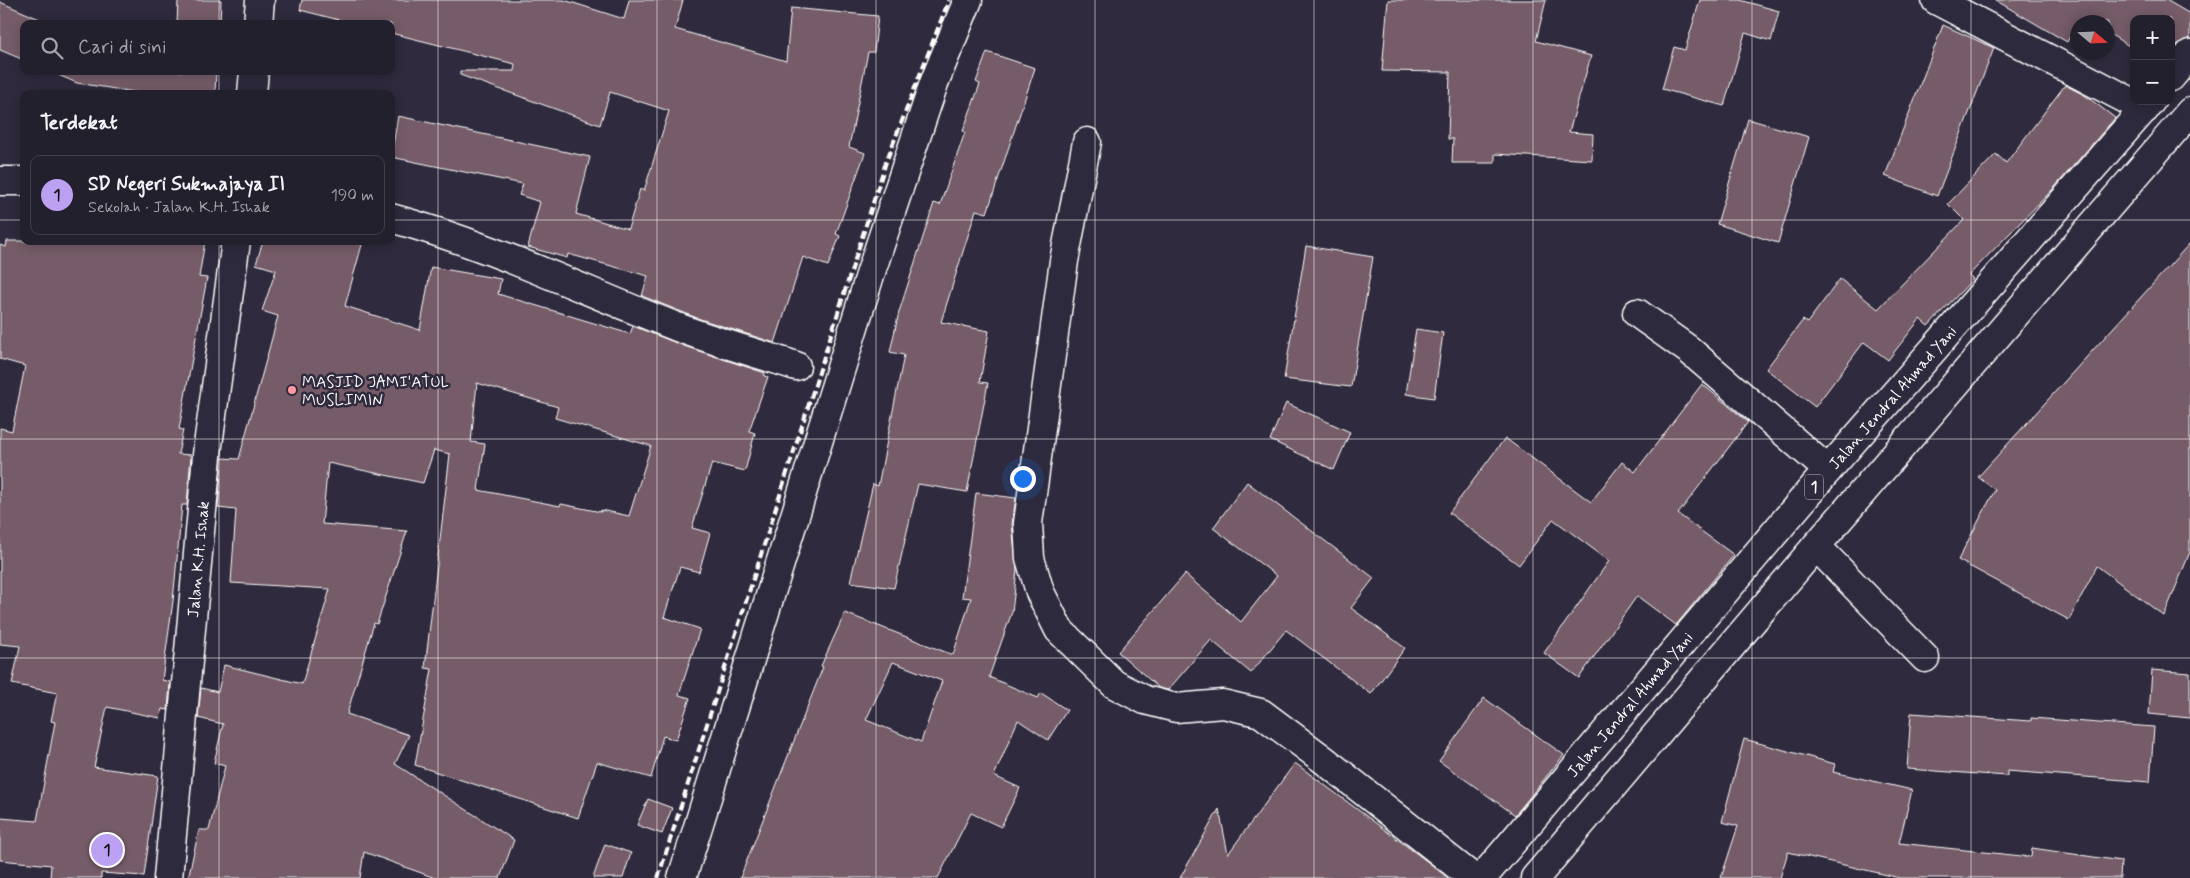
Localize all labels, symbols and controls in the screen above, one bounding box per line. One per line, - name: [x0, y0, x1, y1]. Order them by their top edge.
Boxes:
- north arrow: [2070, 15, 2115, 60]
- map controls: [2130, 15, 2175, 105]
- button: +: [2130, 15, 2175, 60]
- search box: [20, 20, 395, 75]
- icon: search: [38, 34, 66, 62]
- text: Cari di sini: [78, 35, 166, 60]
- button: −: [2130, 60, 2175, 105]
- text: Terdekat: [40, 109, 118, 137]
- text: SD Negeri Sukmajaya II: [88, 172, 285, 197]
- text: 1: [53, 185, 61, 206]
- text: 190 m: [331, 185, 374, 206]
- text: Sekolah · Jalan K.H. Ishak: [88, 197, 270, 218]
- street label: Jalan Jendral Ahmad Yani: [1824, 322, 1962, 474]
- place label: MASJID JAMI'ATUL MUSLIMIN: [302, 372, 449, 411]
- marker: MASJID JAMI'ATUL MUSLIMIN: [286, 384, 298, 396]
- your location: [1010, 466, 1036, 492]
- road number: 1: [1805, 474, 1823, 500]
- street label: Jalan K.H. Ishak: [183, 500, 215, 619]
- street label: Jalan Jendral Ahmad Yani: [1563, 628, 1698, 782]
- pin: 1: [91, 831, 123, 869]

